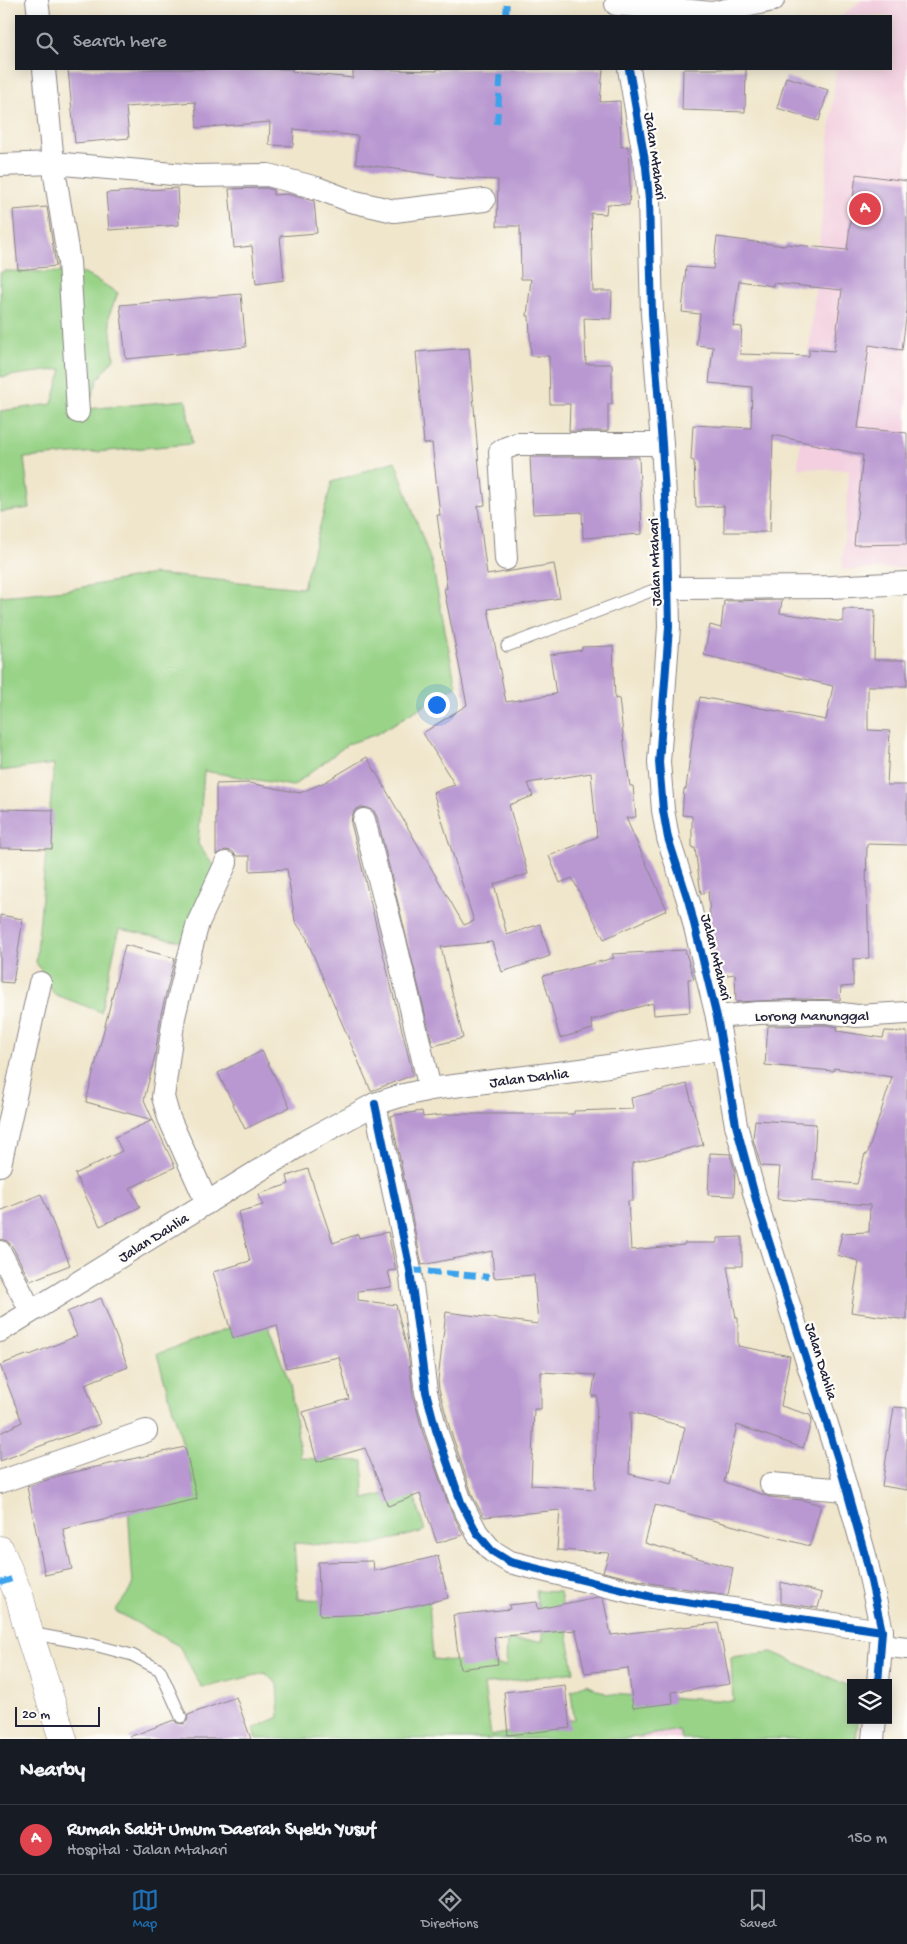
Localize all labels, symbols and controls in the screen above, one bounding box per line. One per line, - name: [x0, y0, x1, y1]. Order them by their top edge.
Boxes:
- search box: [15, 15, 892, 70]
- icon: search: [33, 29, 61, 57]
- text: Search here: [73, 31, 167, 54]
- street label: Jalan Mtahari: [639, 111, 669, 201]
- pin: A: [849, 190, 881, 228]
- street label: Jalan Mtahari: [645, 517, 667, 606]
- your location: [424, 692, 450, 718]
- street label: Jalan Mtahari: [696, 912, 734, 1003]
- street label: Lorong Manunggal: [755, 1008, 869, 1026]
- street label: Jalan Dahlia: [489, 1065, 571, 1093]
- street label: Jalan Dahlia: [116, 1210, 193, 1267]
- street label: Jalan Dahlia: [800, 1321, 841, 1403]
- map controls: [847, 1679, 892, 1724]
- button: layers: [847, 1679, 892, 1724]
- scale bar: [15, 1704, 100, 1727]
- text: 20 m: [22, 1707, 50, 1724]
- text: Nearby: [20, 1759, 85, 1784]
- text: Rumah Sakit Umum Daerah Syekh Yusuf: [67, 1819, 376, 1842]
- text: A: [31, 1830, 41, 1849]
- text: 150 m: [848, 1830, 887, 1849]
- text: Hospital · Jalan Mtahari: [67, 1842, 228, 1861]
- tab: Map: [131, 1886, 159, 1933]
- tab: Directions: [421, 1886, 478, 1933]
- tab: Saved: [740, 1886, 776, 1933]

